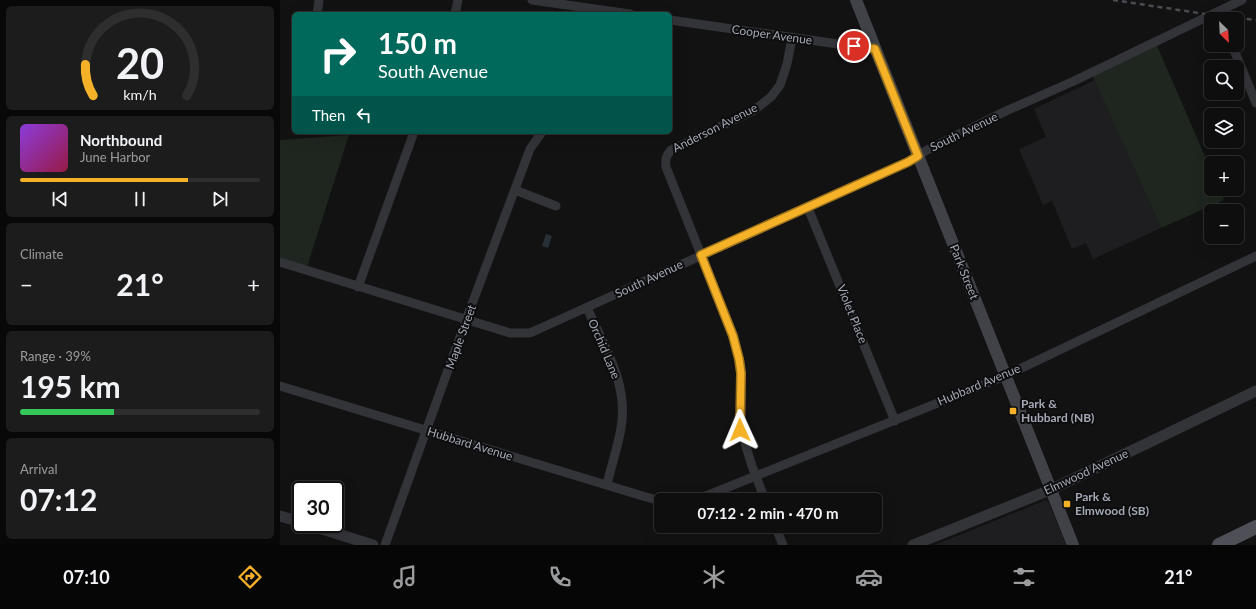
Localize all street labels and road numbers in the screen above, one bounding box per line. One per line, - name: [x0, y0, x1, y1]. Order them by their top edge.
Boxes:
- street label: Cooper Avenue: [731, 21, 813, 48]
- street label: Anderson Avenue: [670, 100, 760, 155]
- street label: South Avenue: [928, 109, 1000, 154]
- street label: Park Street: [947, 242, 983, 302]
- street label: South Avenue: [612, 256, 685, 301]
- street label: Violet Place: [834, 282, 871, 345]
- street label: Maple Street: [442, 302, 479, 371]
- street label: Orchid Lane: [585, 316, 624, 381]
- street label: Hubbard Avenue: [935, 360, 1022, 409]
- street label: Hubbard Avenue: [426, 423, 515, 464]
- street label: Elmwood Avenue: [1041, 445, 1130, 498]

